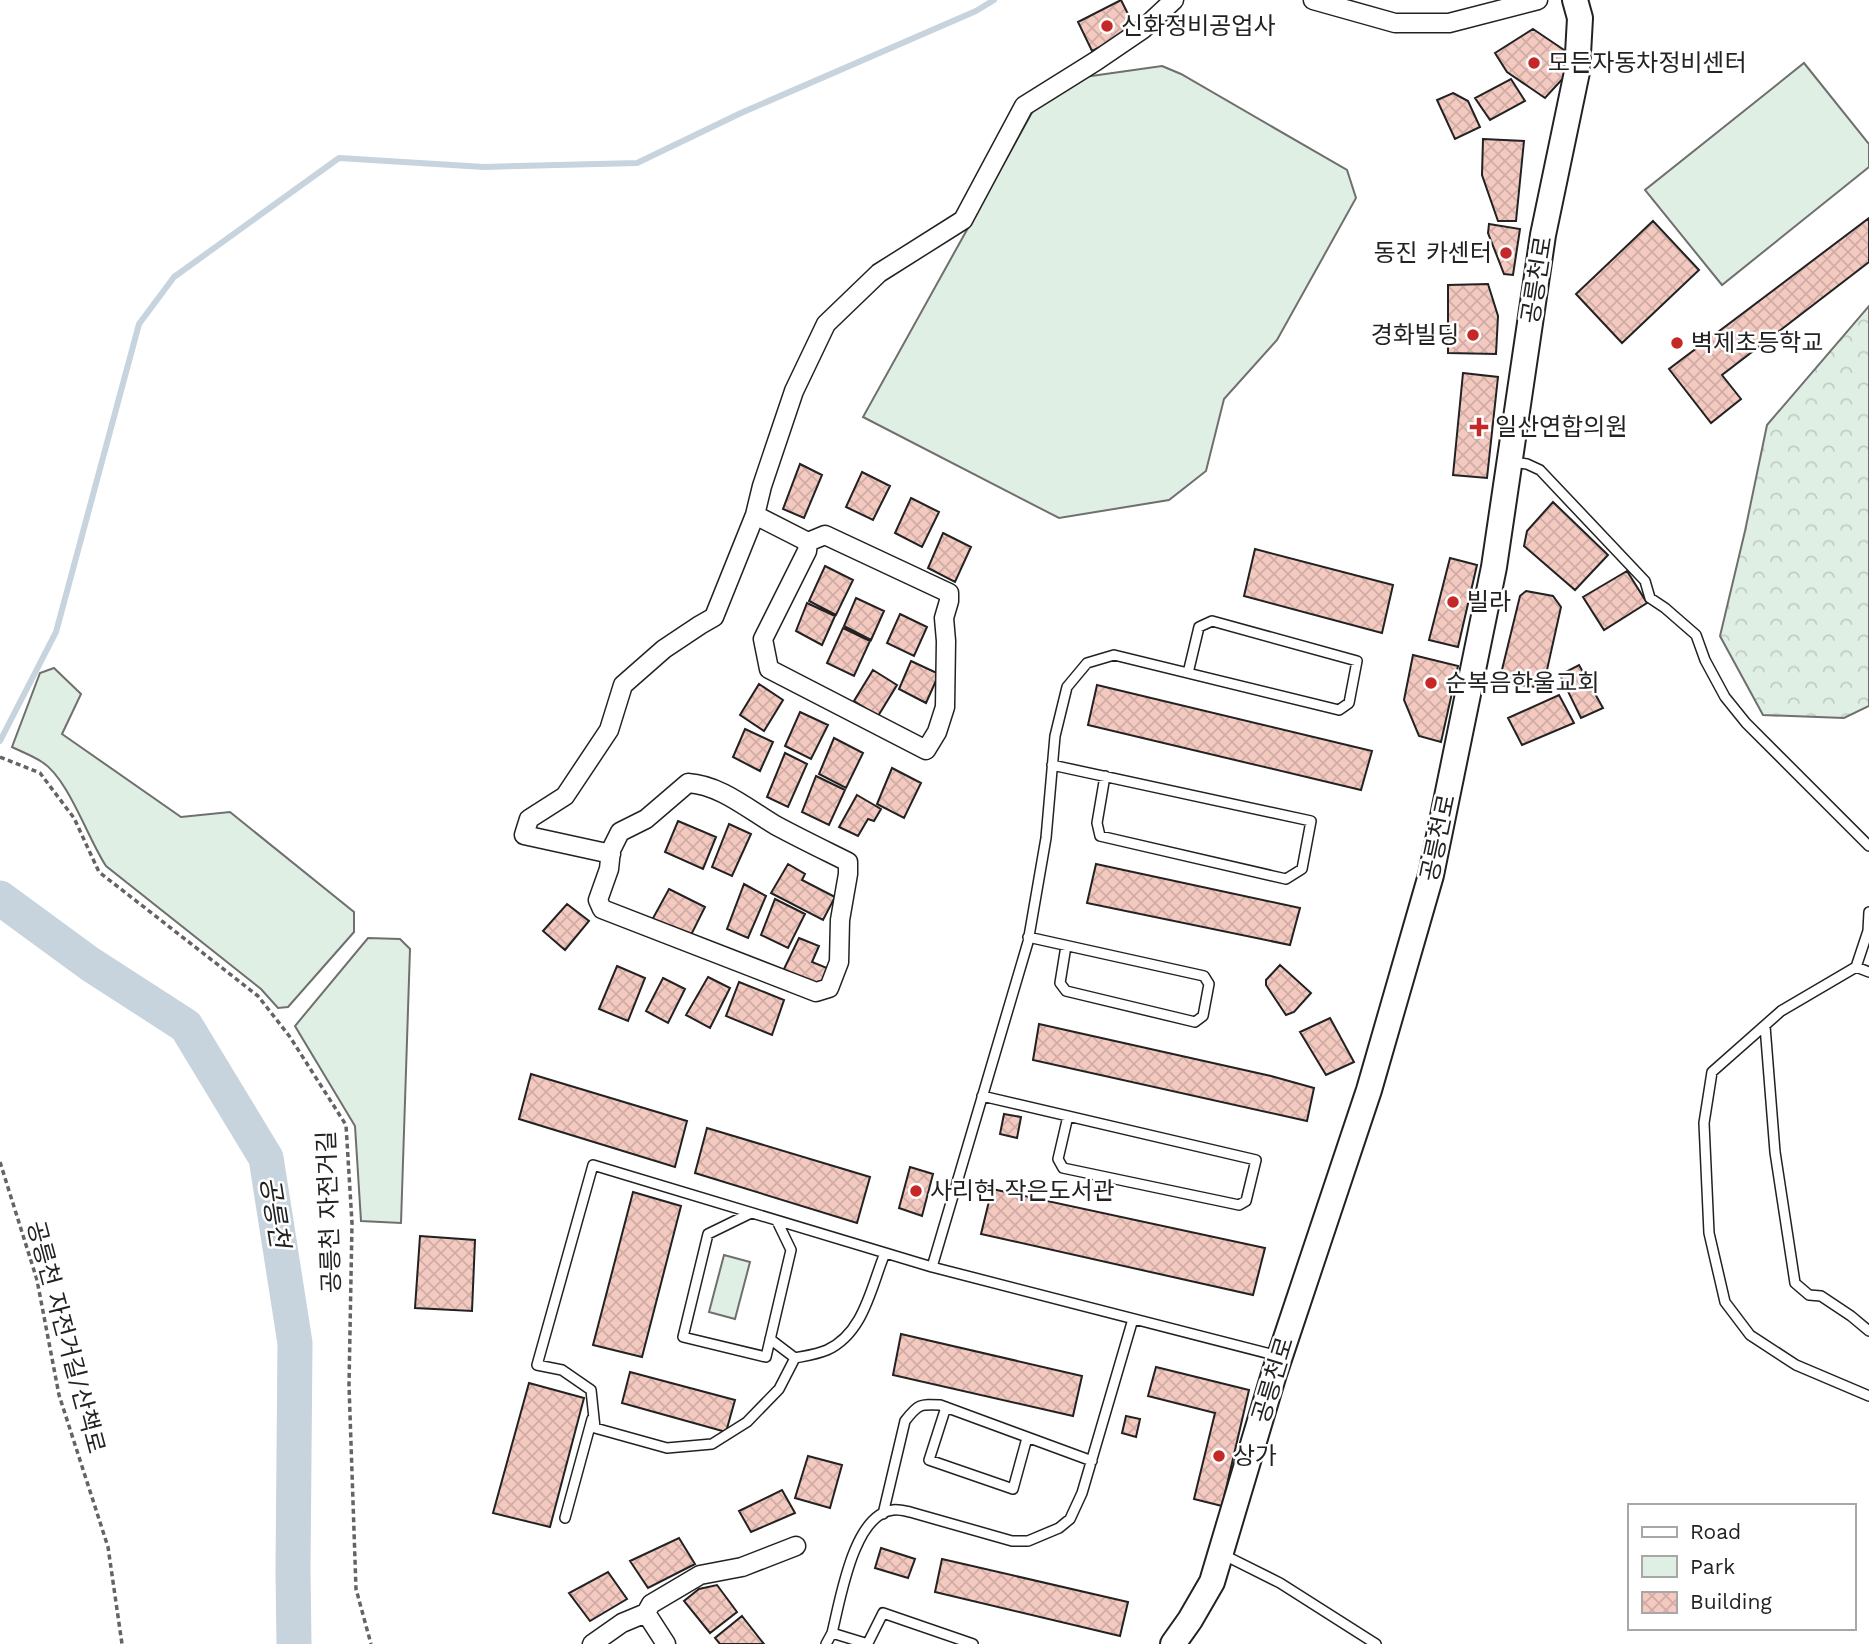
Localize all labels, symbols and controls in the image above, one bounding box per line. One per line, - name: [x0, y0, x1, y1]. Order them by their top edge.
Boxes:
- place label: 신화정비공업사: [1121, 12, 1276, 40]
- marker: 신화정비공업사: [1099, 18, 1115, 34]
- place label: 모든자동차정비센터: [1548, 49, 1747, 77]
- marker: 모든자동차정비센터: [1526, 55, 1542, 71]
- street label: 공릉천로: [1516, 234, 1558, 326]
- place label: 동진 카센터: [1373, 239, 1492, 267]
- marker: 동진 카센터: [1498, 245, 1514, 261]
- place label: 경화빌딩: [1371, 321, 1459, 349]
- marker: 경화빌딩: [1465, 327, 1481, 343]
- place label: 벽제초등학교: [1691, 329, 1823, 357]
- marker: 벽제초등학교: [1669, 335, 1685, 351]
- place label: 일산연합의원: [1495, 413, 1627, 441]
- marker: 일산연합의원: [1469, 417, 1489, 437]
- place label: 빌라: [1467, 588, 1511, 616]
- marker: 빌라: [1445, 594, 1461, 610]
- place label: 순복음한울교회: [1445, 669, 1600, 697]
- marker: 순복음한울교회: [1423, 675, 1439, 691]
- street label: 공릉천로: [1415, 792, 1461, 884]
- street label: 공릉천 자전거길: [312, 1130, 346, 1294]
- water label: 공릉천: [255, 1174, 296, 1253]
- place label: 사리현 작은도서관: [930, 1177, 1115, 1205]
- marker: 사리현 작은도서관: [908, 1183, 924, 1199]
- street label: 공릉천 자전거길/산책로: [21, 1218, 111, 1456]
- street label: 공릉천로: [1247, 1334, 1299, 1426]
- place label: 상가: [1233, 1442, 1277, 1470]
- marker: 상가: [1211, 1448, 1227, 1464]
- legend: [1628, 1504, 1855, 1630]
- text: Road: [1690, 1519, 1741, 1544]
- text: Park: [1690, 1554, 1735, 1579]
- text: Building: [1690, 1589, 1772, 1614]

